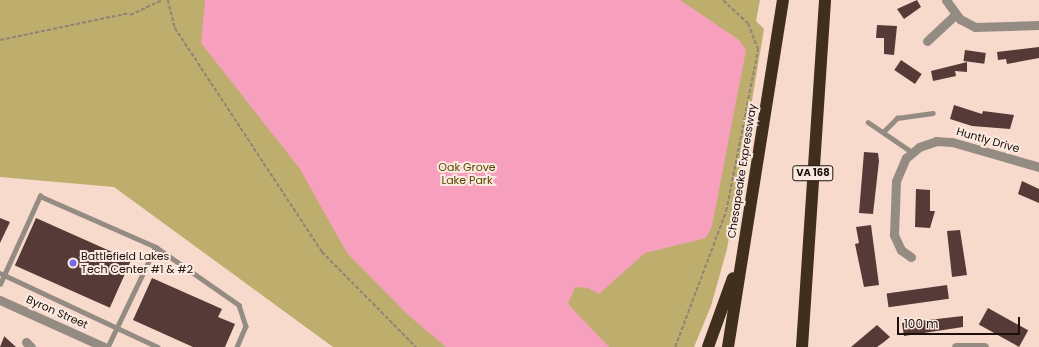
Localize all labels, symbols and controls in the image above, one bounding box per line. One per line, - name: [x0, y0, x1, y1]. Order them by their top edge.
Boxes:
- street label: Chesapeake Expressway: [725, 103, 759, 239]
- street label: Huntly Drive: [955, 125, 1021, 155]
- park label: Oak Grove Lake Park: [438, 161, 496, 187]
- road number: VA 168: [792, 165, 834, 181]
- place label: Battlefield Lakes Tech Center #1 & #2: [81, 250, 193, 276]
- marker: Battlefield Lakes Tech Center #1 & #2: [68, 258, 78, 268]
- street label: Byron Street: [24, 292, 90, 332]
- scale bar: [899, 309, 1022, 335]
- text: 100 m: [904, 315, 938, 332]

